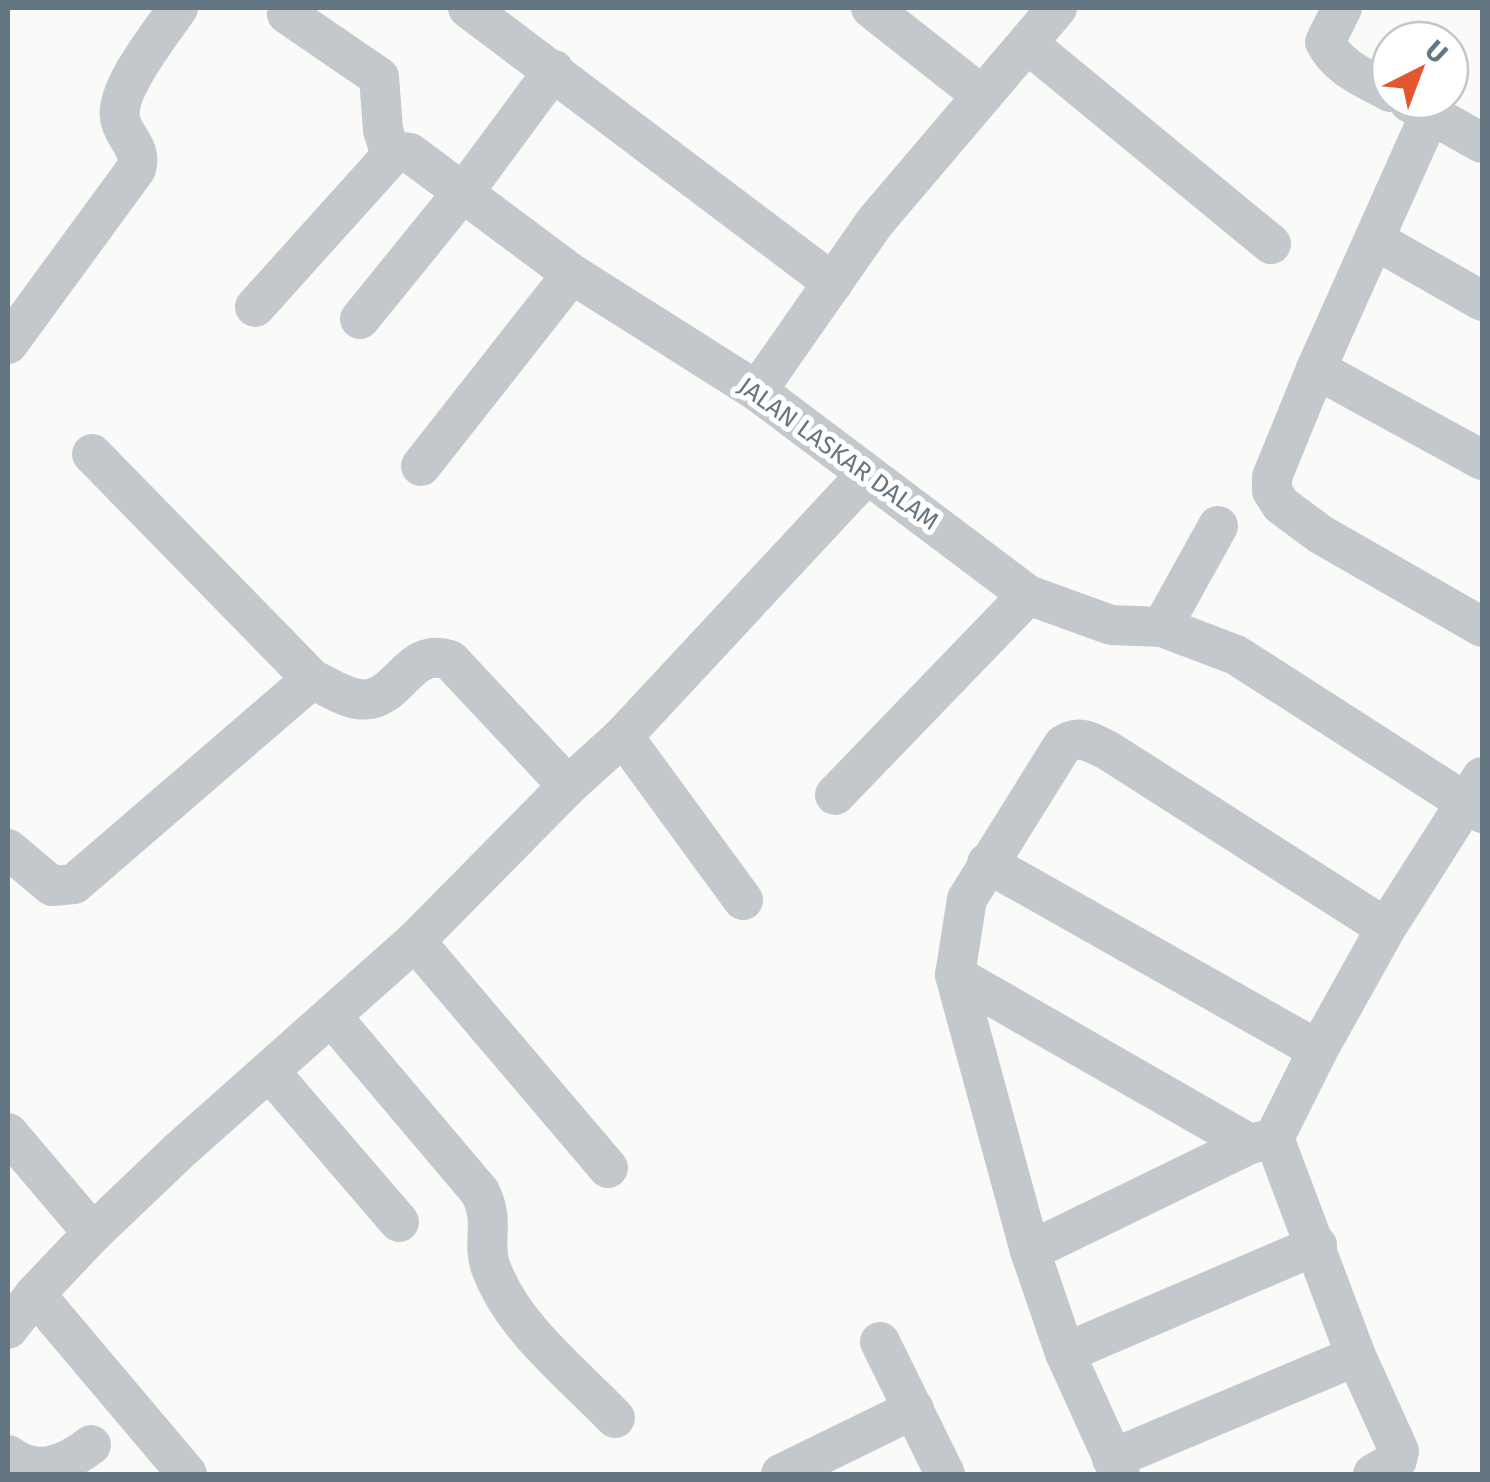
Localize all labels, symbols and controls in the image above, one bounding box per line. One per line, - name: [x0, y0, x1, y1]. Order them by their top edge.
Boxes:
- north arrow: [1370, 20, 1470, 120]
- text: U: [1419, 33, 1454, 70]
- street label: JALAN LASKAR DALAM: [733, 371, 944, 536]

